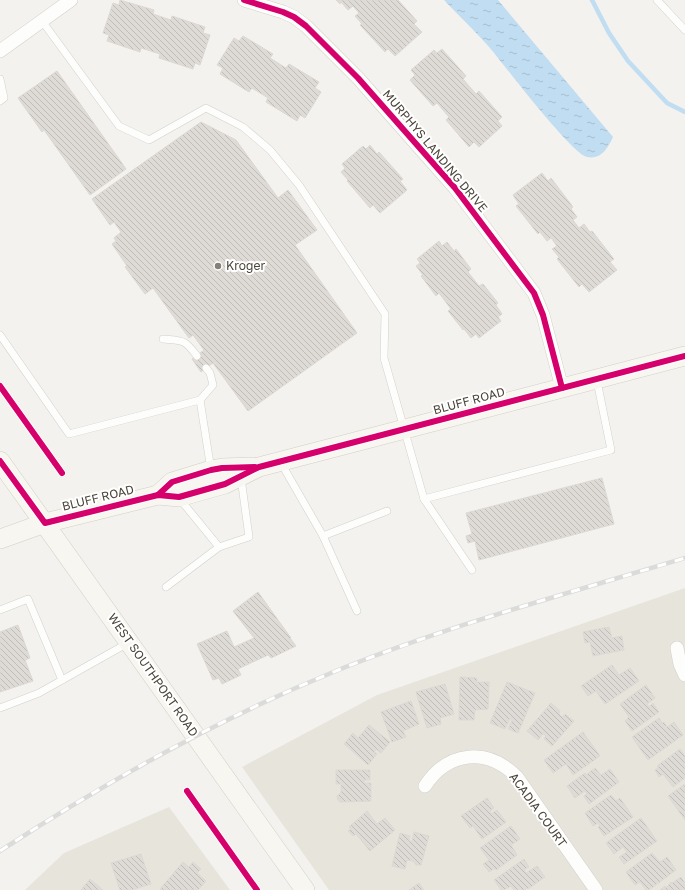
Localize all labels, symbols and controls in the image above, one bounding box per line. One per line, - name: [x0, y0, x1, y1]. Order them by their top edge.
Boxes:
- street label: MURPHYS LANDING DRIVE: [380, 86, 491, 215]
- place label: Kroger: [226, 258, 265, 273]
- marker: Kroger: [213, 261, 223, 271]
- street label: BLUFF ROAD: [431, 384, 506, 417]
- street label: BLUFF ROAD: [60, 481, 136, 514]
- street label: WEST SOUTHPORT ROAD: [105, 610, 202, 739]
- street label: ACADIA COURT: [506, 770, 571, 850]

